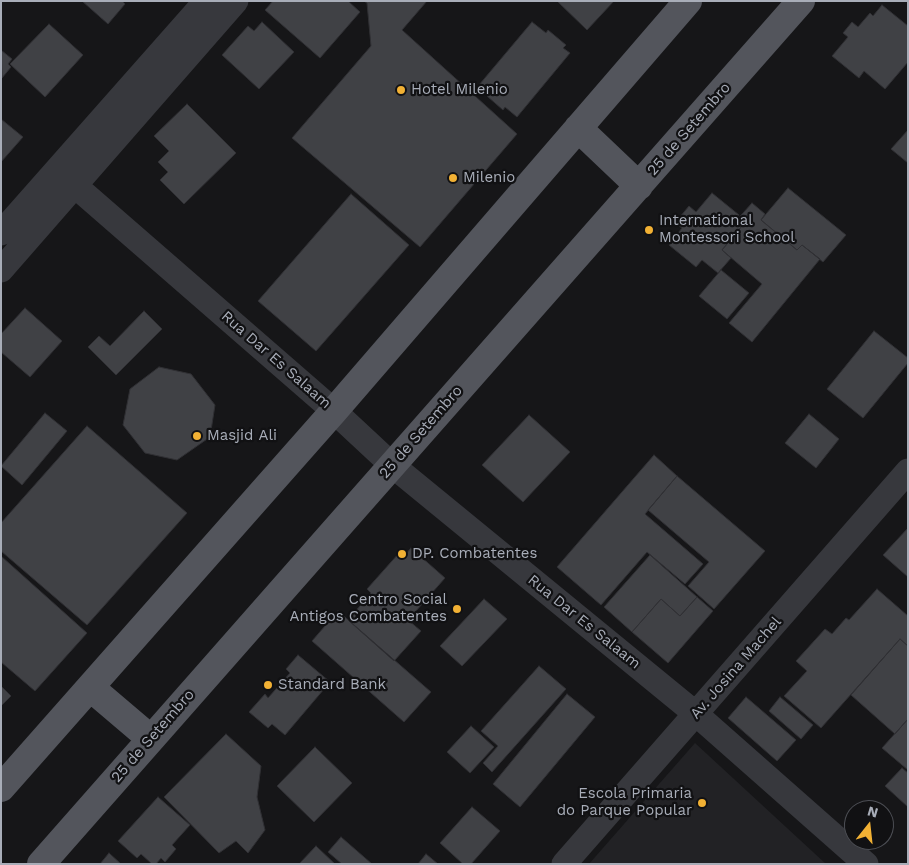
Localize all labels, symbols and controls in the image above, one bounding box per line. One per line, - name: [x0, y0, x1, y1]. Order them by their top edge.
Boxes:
- street label: 25 de Setembro: [644, 79, 734, 179]
- place label: Hotel Milenio: [411, 81, 508, 99]
- marker: Hotel Milenio: [395, 84, 407, 96]
- place label: Milenio: [463, 169, 515, 187]
- marker: Milenio: [447, 172, 459, 184]
- place label: International Montessori School: [659, 212, 795, 247]
- marker: International Montessori School: [643, 224, 655, 236]
- street label: Rua Dar Es Salaam: [217, 307, 335, 413]
- street label: 25 de Setembro: [376, 382, 466, 482]
- place label: Masjid Ali: [207, 427, 277, 445]
- marker: Masjid Ali: [191, 430, 203, 442]
- place label: DP. Combatentes: [412, 545, 537, 563]
- marker: DP. Combatentes: [396, 548, 408, 560]
- street label: Rua Dar Es Salaam: [524, 571, 644, 673]
- place label: Centro Social Antigos Combatentes: [290, 591, 447, 626]
- marker: Centro Social Antigos Combatentes: [451, 603, 463, 615]
- street label: Av. Josina Machel: [687, 613, 785, 723]
- place label: Standard Bank: [278, 676, 386, 694]
- marker: Standard Bank: [262, 679, 274, 691]
- street label: 25 de Setembro: [108, 686, 198, 786]
- place label: Escola Primaria do Parque Popular: [557, 785, 692, 820]
- marker: Escola Primaria do Parque Popular: [696, 797, 708, 809]
- north arrow: [844, 800, 894, 850]
- text: N: [866, 802, 880, 821]

